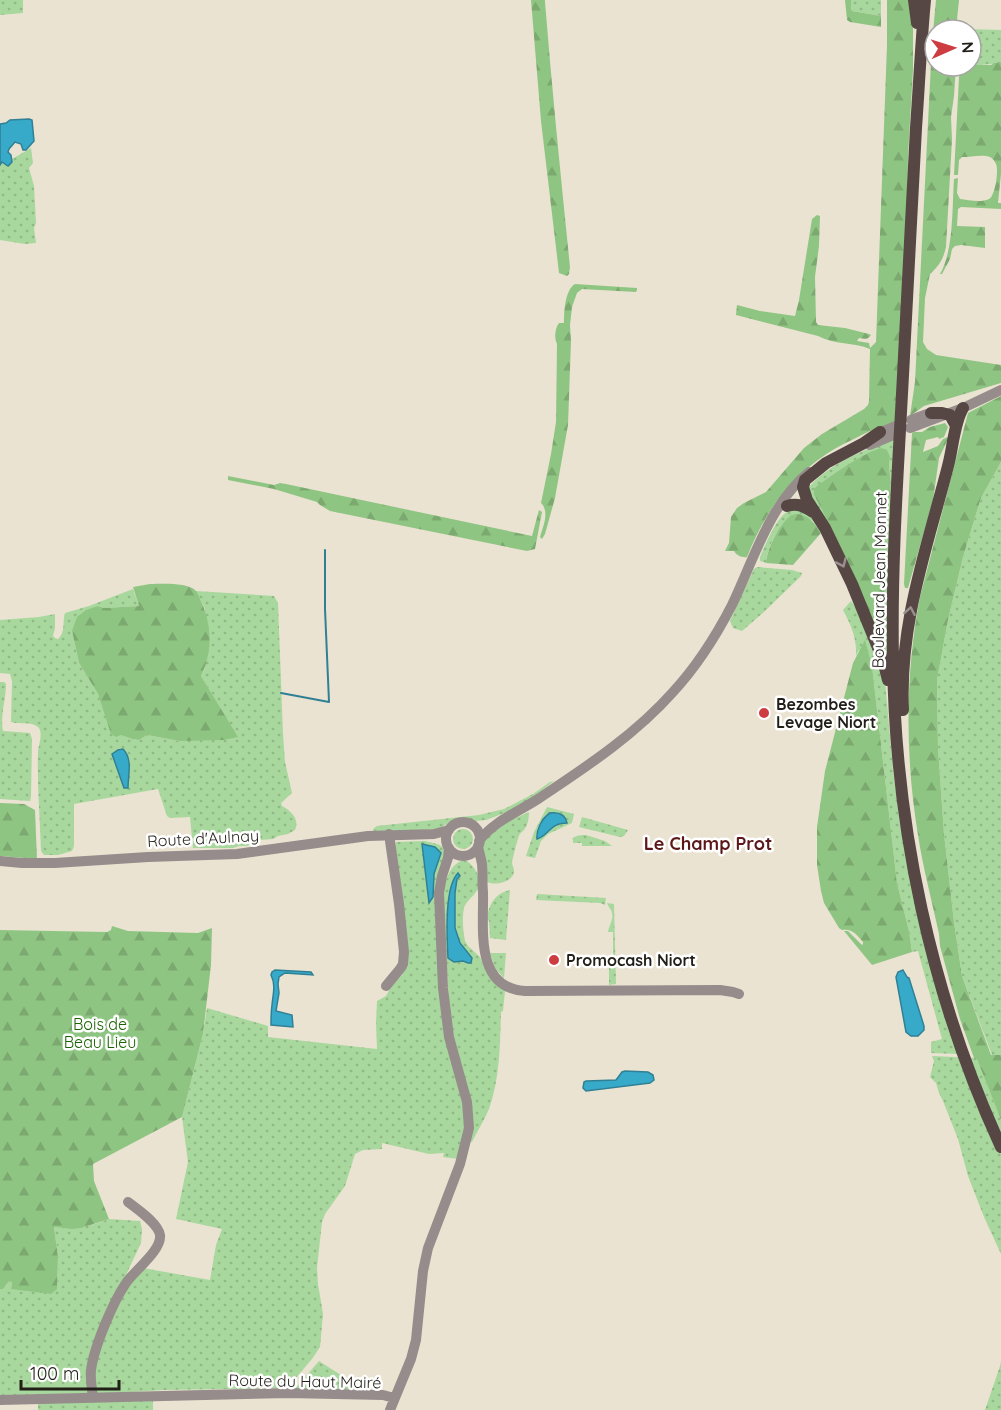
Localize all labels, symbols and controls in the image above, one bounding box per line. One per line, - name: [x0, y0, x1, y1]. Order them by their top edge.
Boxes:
- north arrow: [923, 18, 983, 78]
- text: N: [958, 41, 978, 54]
- street label: Boulevard Jean Monnet: [867, 491, 891, 669]
- one-way arrow: [835, 557, 847, 568]
- one-way arrow: [904, 607, 916, 616]
- place label: Bezombes Levage Niort: [776, 694, 876, 732]
- marker: Bezombes Levage Niort: [757, 706, 771, 720]
- street label: Route d'Aulnay: [147, 825, 259, 851]
- district label: Le Champ Prot: [644, 832, 772, 855]
- place label: Promocash Niort: [566, 950, 696, 970]
- marker: Promocash Niort: [547, 953, 561, 967]
- park label: Bois de Beau Lieu: [64, 1014, 136, 1052]
- scale bar: [21, 1353, 118, 1391]
- text: 100 m: [30, 1362, 79, 1385]
- street label: Route du Haut Mairé: [228, 1370, 382, 1392]

